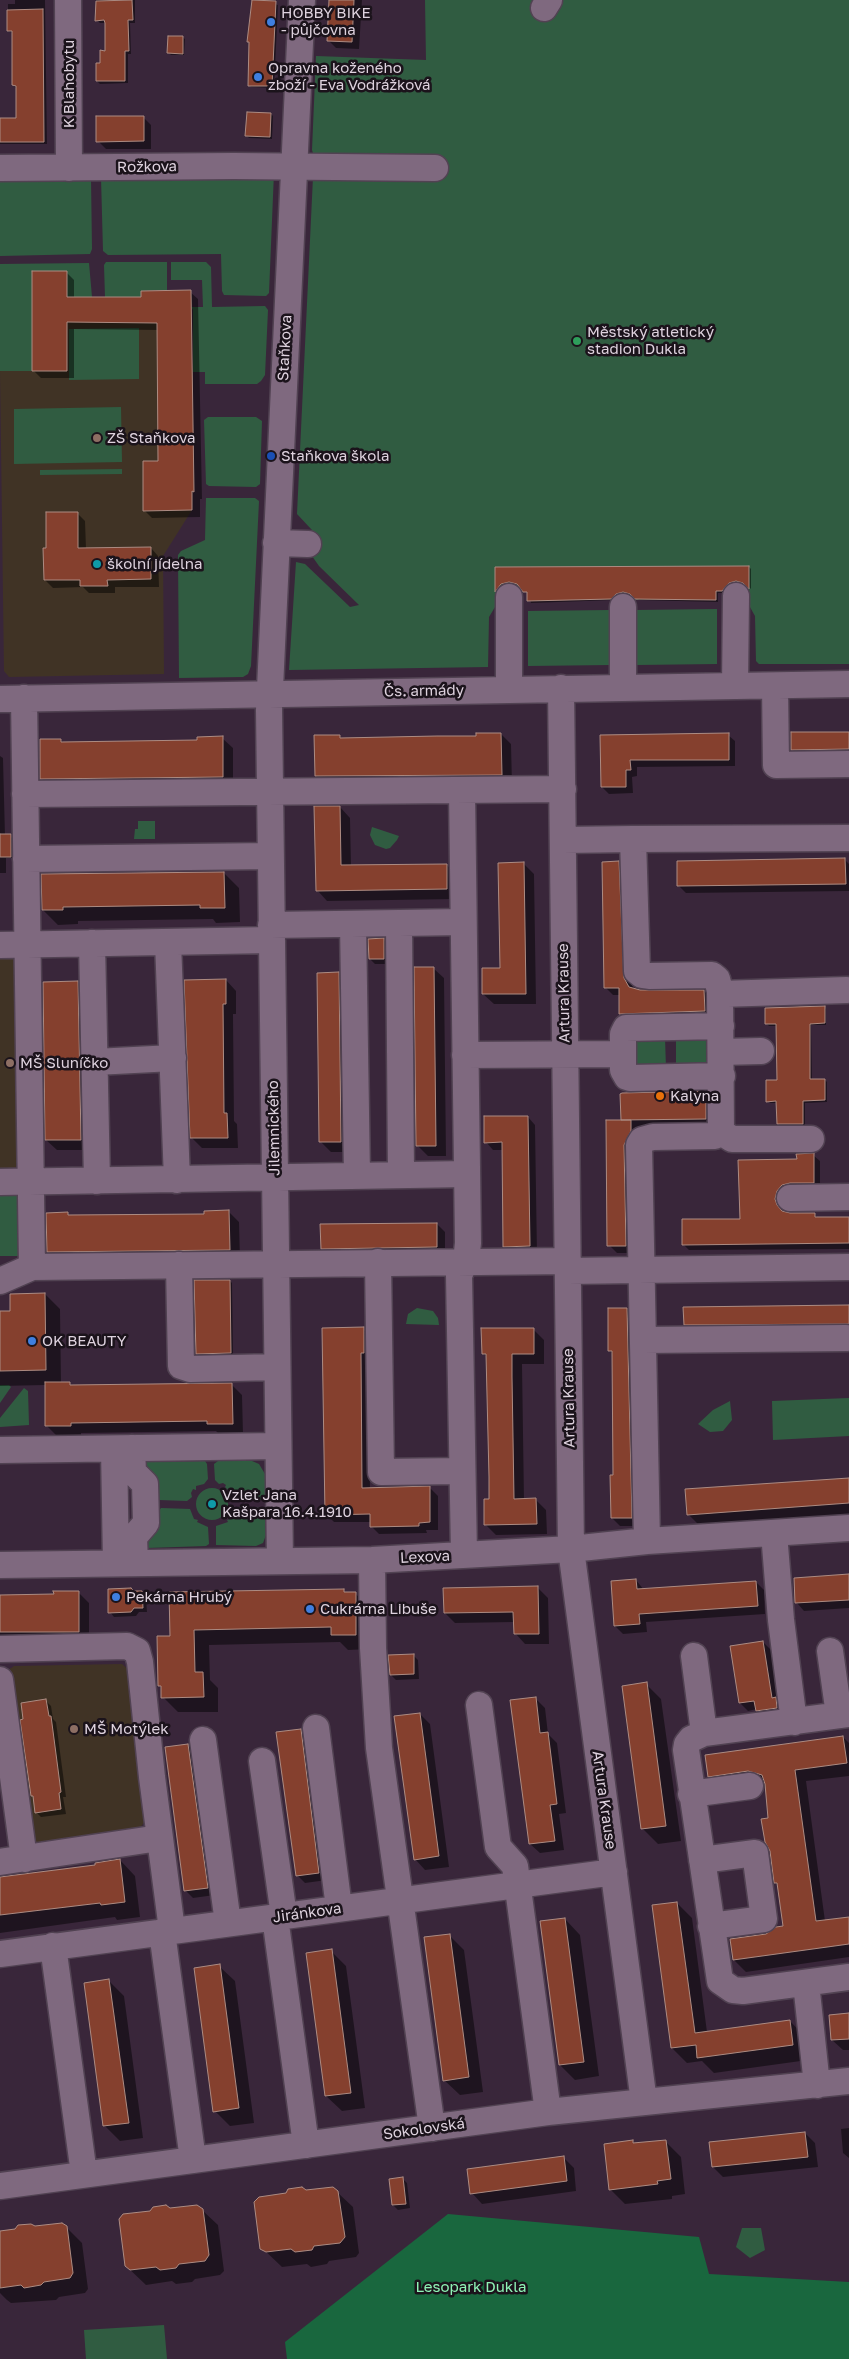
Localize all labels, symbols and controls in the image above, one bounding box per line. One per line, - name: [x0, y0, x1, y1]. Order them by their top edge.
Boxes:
- place label: HOBBY BIKE - půjčovna: [281, 4, 371, 39]
- marker: HOBBY BIKE - půjčovna: [265, 16, 277, 28]
- street label: K Blahobytu: [60, 40, 78, 128]
- place label: Opravna koženého zboží - Eva Vodrážková: [268, 59, 430, 94]
- marker: Opravna koženého zboží - Eva Vodrážková: [252, 71, 264, 83]
- street label: Rožkova: [117, 157, 177, 177]
- street label: Staňkova: [274, 314, 296, 382]
- place label: Městský atletický stadion Dukla: [587, 323, 714, 358]
- marker: Městský atletický stadion Dukla: [571, 335, 583, 347]
- place label: ZŠ Staňkova: [107, 429, 195, 447]
- marker: ZŠ Staňkova: [91, 432, 103, 444]
- place label: Staňkova škola: [281, 447, 389, 465]
- marker: Staňkova škola: [265, 450, 277, 462]
- place label: školní jídelna: [107, 555, 202, 573]
- marker: školní jídelna: [91, 558, 103, 570]
- street label: Čs. armády: [384, 681, 464, 701]
- street label: Artura Krause: [554, 943, 574, 1043]
- place label: MŠ Sluníčko: [20, 1054, 108, 1072]
- marker: MŠ Sluníčko: [4, 1057, 16, 1069]
- street label: Jilemnického: [264, 1080, 284, 1176]
- place label: Kalyna: [670, 1087, 719, 1105]
- marker: Kalyna: [654, 1090, 666, 1102]
- place label: OK BEAUTY: [42, 1332, 126, 1350]
- marker: OK BEAUTY: [26, 1335, 38, 1347]
- street label: Artura Krause: [559, 1348, 579, 1448]
- place label: Vzlet Jana Kašpara 16.4.1910: [222, 1486, 352, 1521]
- marker: Vzlet Jana Kašpara 16.4.1910: [206, 1498, 218, 1510]
- street label: Lexova: [400, 1547, 450, 1567]
- place label: Pekárna Hrubý: [126, 1588, 232, 1606]
- marker: Pekárna Hrubý: [110, 1591, 122, 1603]
- place label: Cukrárna Libuše: [320, 1600, 437, 1618]
- marker: Cukrárna Libuše: [304, 1603, 316, 1615]
- place label: MŠ Motýlek: [84, 1720, 169, 1738]
- marker: MŠ Motýlek: [68, 1723, 80, 1735]
- street label: Artura Krause: [588, 1750, 620, 1850]
- street label: Jiránkova: [272, 1899, 342, 1927]
- street label: Sokolovská: [382, 2114, 466, 2144]
- park label: Lesopark Dukla: [415, 2278, 527, 2296]

